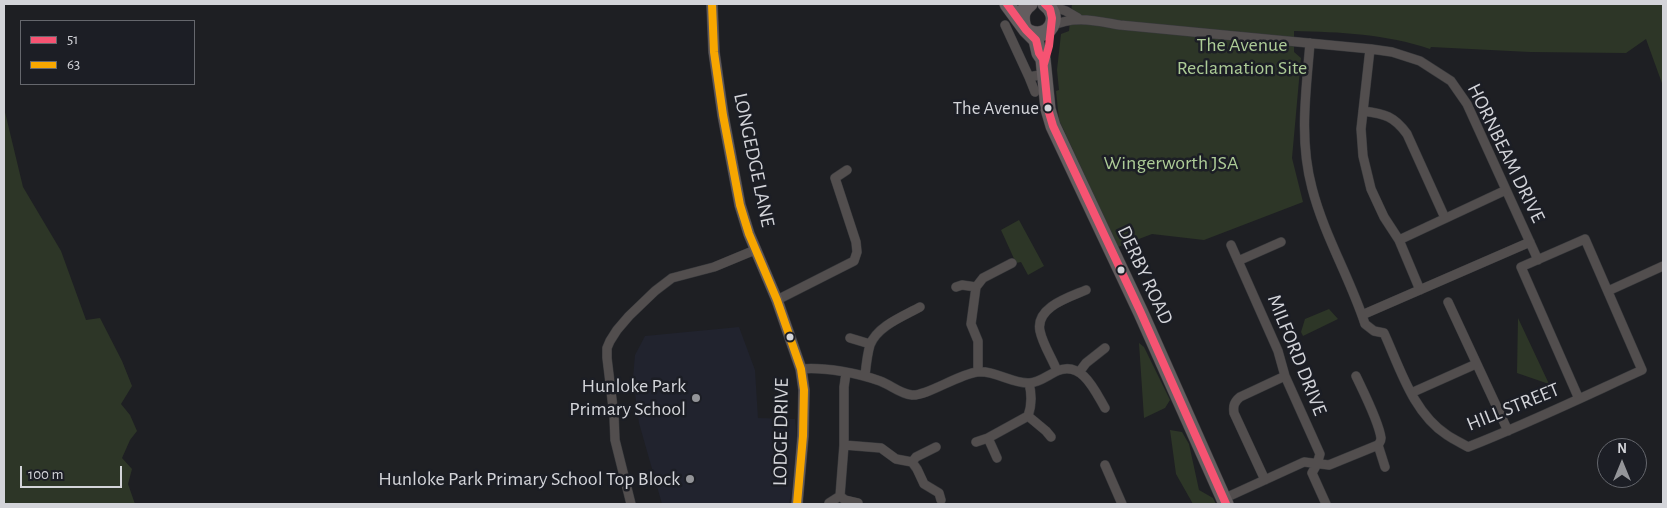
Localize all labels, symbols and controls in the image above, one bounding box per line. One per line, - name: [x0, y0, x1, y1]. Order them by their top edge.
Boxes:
- legend: [20, 20, 195, 85]
- text: 51: [67, 32, 78, 47]
- park label: The Avenue Reclamation Site: [1177, 33, 1307, 80]
- text: 63: [67, 57, 80, 72]
- street label: HORNBEAM DRIVE: [1462, 80, 1550, 226]
- street label: LONGEDGE LANE: [728, 91, 780, 229]
- place label: The Avenue: [953, 97, 1039, 119]
- marker: The Avenue: [1043, 103, 1053, 113]
- park label: Wingerworth JSA: [1103, 151, 1239, 175]
- street label: DERBY ROAD: [1112, 222, 1178, 328]
- unlabelled marker: [1116, 265, 1126, 275]
- street label: MILFORD DRIVE: [1262, 291, 1332, 419]
- unlabelled marker: [785, 332, 795, 342]
- place label: Hunloke Park Primary School: [569, 374, 686, 421]
- street label: LODGE DRIVE: [768, 378, 794, 486]
- street label: HILL STREET: [1463, 378, 1563, 436]
- marker: Hunloke Park Primary School: [690, 392, 702, 404]
- north arrow: [1597, 438, 1647, 488]
- text: N: [1617, 442, 1627, 456]
- scale bar: [22, 456, 125, 488]
- text: 100 m: [28, 467, 63, 482]
- place label: Hunloke Park Primary School Top Block: [378, 467, 680, 491]
- marker: Hunloke Park Primary School Top Block: [684, 473, 696, 485]

